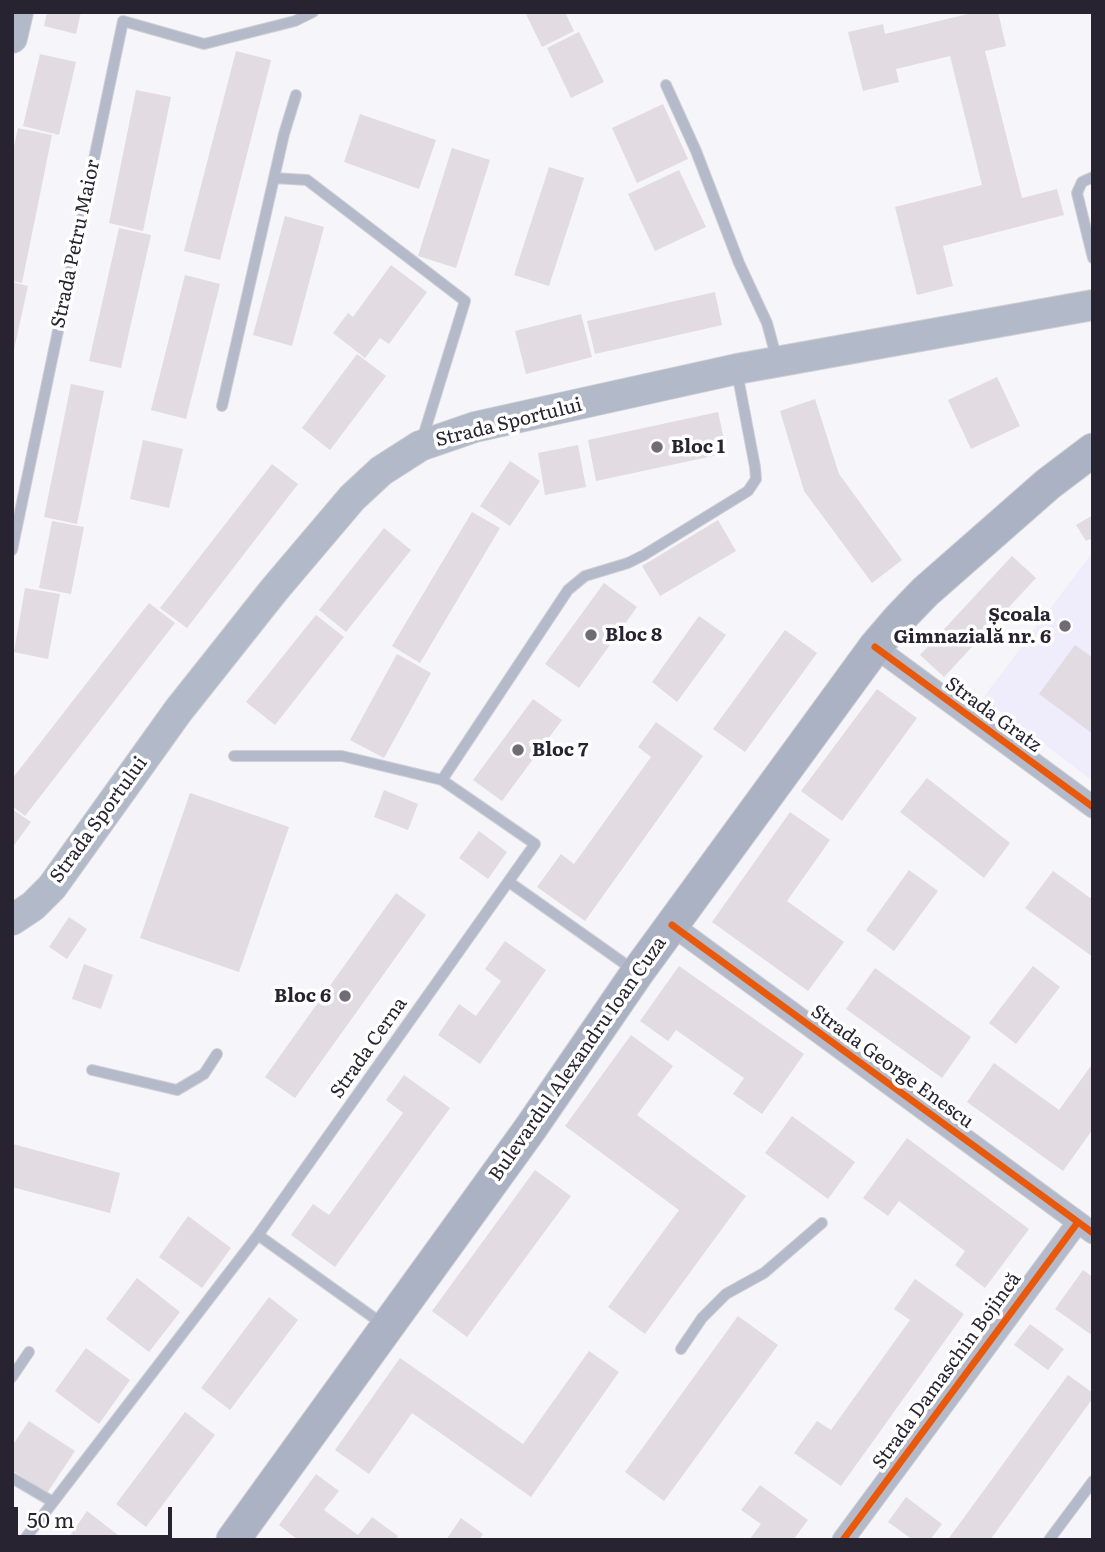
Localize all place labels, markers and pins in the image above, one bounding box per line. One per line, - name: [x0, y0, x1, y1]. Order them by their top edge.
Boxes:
- place label: Bloc 1: [671, 436, 725, 458]
- marker: Bloc 1: [649, 439, 665, 455]
- place label: Școala Gimnazială nr. 6: [893, 604, 1051, 648]
- marker: Școala Gimnazială nr. 6: [1057, 618, 1073, 634]
- place label: Bloc 8: [605, 624, 662, 646]
- marker: Bloc 8: [583, 627, 599, 643]
- place label: Bloc 7: [532, 739, 588, 761]
- marker: Bloc 7: [510, 742, 526, 758]
- place label: Bloc 6: [274, 985, 331, 1007]
- marker: Bloc 6: [337, 988, 353, 1004]

